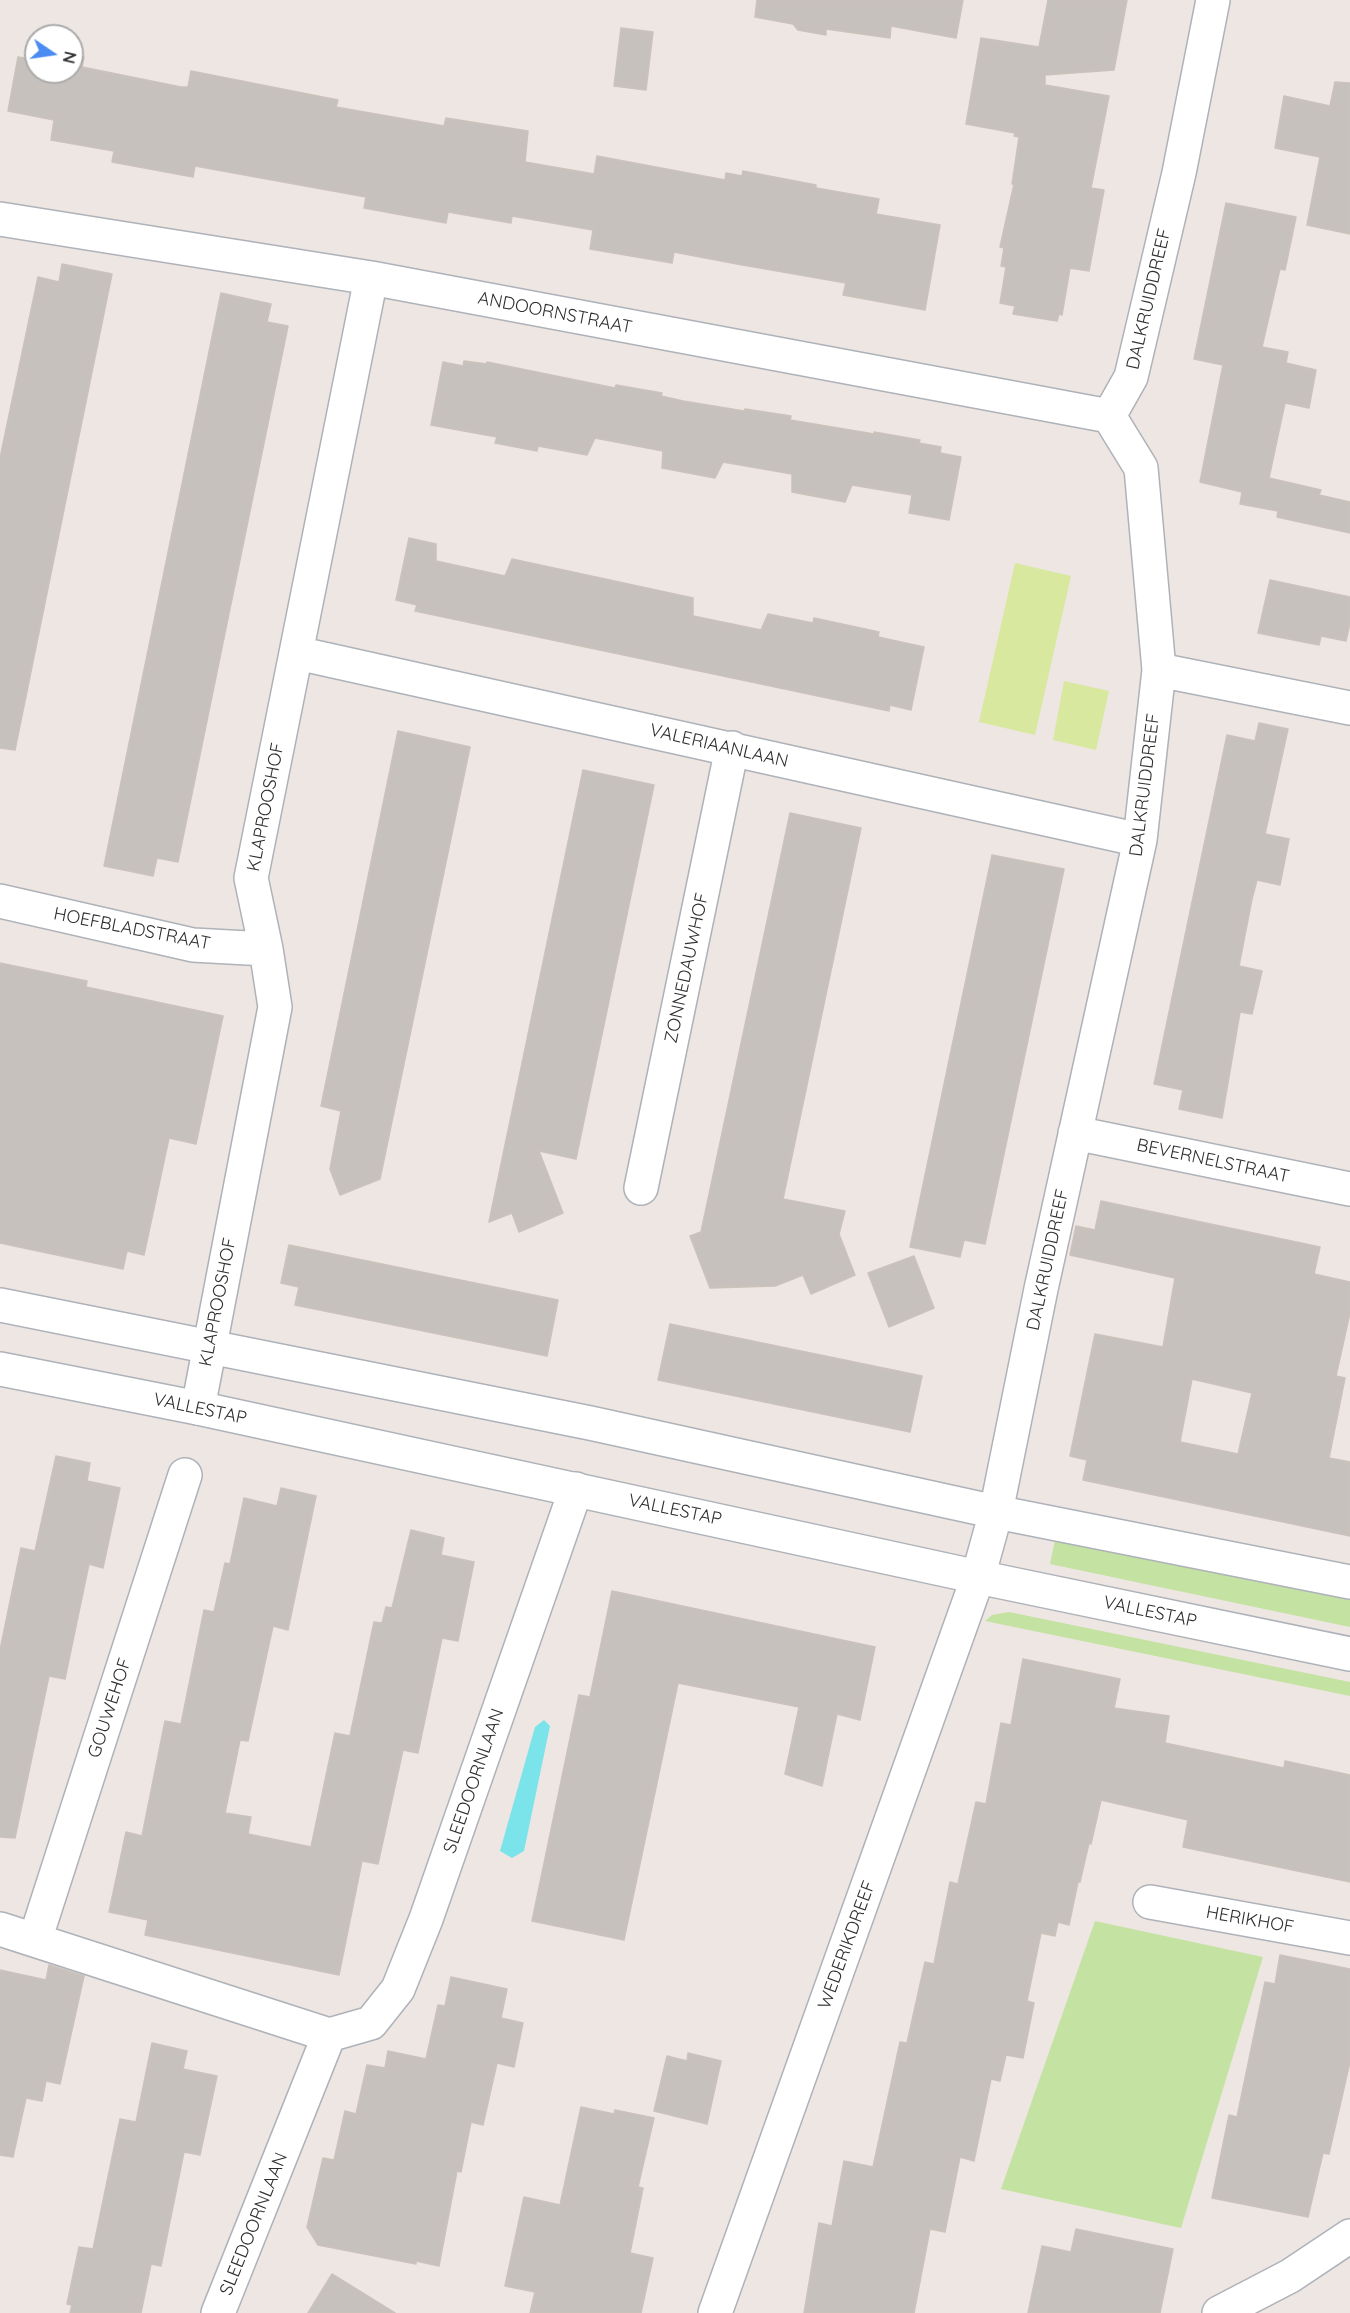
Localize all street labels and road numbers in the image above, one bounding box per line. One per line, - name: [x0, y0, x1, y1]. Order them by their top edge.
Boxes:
- street label: DALKRUIDDREEF: [1122, 226, 1176, 372]
- street label: ANDOORNSTRAAT: [476, 287, 634, 339]
- street label: DALKRUIDDREEF: [1125, 712, 1165, 858]
- street label: VALERIAANLAAN: [648, 720, 790, 772]
- street label: KLAPROOSHOF: [243, 741, 289, 873]
- street label: ZONNEDAUWHOF: [661, 891, 713, 1045]
- street label: HOEFBLADSTRAAT: [52, 903, 212, 955]
- street label: BEVERNELSTRAAT: [1135, 1134, 1291, 1188]
- street label: DALKRUIDDREEF: [1022, 1187, 1074, 1333]
- street label: KLAPROOSHOF: [195, 1236, 241, 1368]
- street label: VALLESTAP: [151, 1389, 249, 1429]
- street label: VALLESTAP: [626, 1490, 724, 1530]
- street label: VALLESTAP: [1101, 1592, 1199, 1632]
- street label: GOUWEHOF: [84, 1655, 136, 1761]
- street label: SLEEDOORNLAAN: [439, 1706, 509, 1856]
- street label: WEDERIKDREEF: [814, 1878, 880, 2012]
- street label: HERIKHOF: [1204, 1902, 1296, 1938]
- street label: SLEEDOORNLAAN: [216, 2150, 292, 2298]

